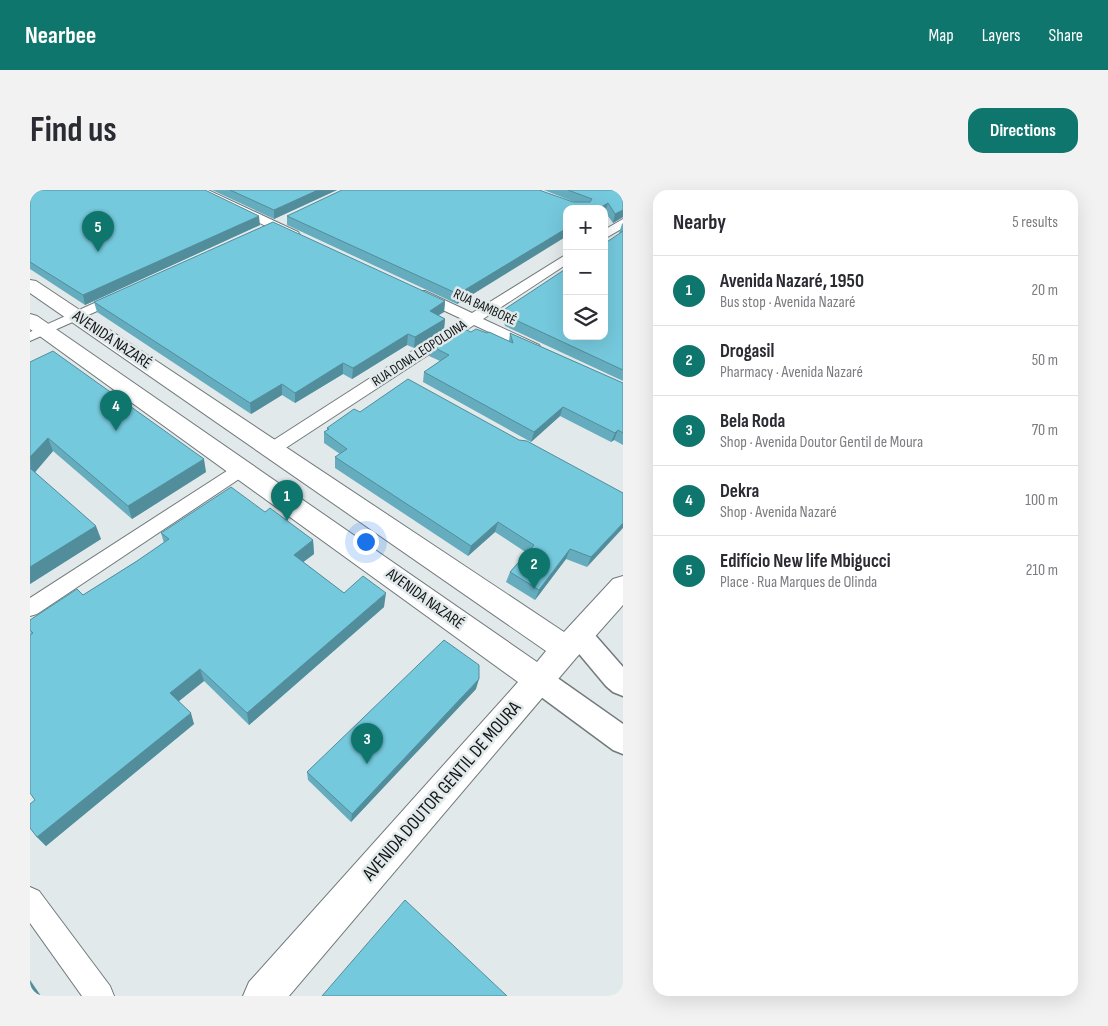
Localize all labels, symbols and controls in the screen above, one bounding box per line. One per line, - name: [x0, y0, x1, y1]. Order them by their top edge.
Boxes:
- text: Nearbee: [25, 21, 96, 50]
- text: Map: [929, 25, 954, 46]
- text: Layers: [982, 25, 1021, 46]
- text: Share: [1049, 25, 1083, 46]
- button: Directions: [968, 108, 1078, 153]
- text: Find us: [30, 109, 117, 152]
- map controls: [563, 205, 608, 340]
- button: +: [563, 205, 608, 250]
- text: Nearby: [673, 210, 726, 235]
- pin: 5: [82, 211, 114, 252]
- text: 5 results: [1012, 213, 1058, 232]
- button: −: [563, 250, 608, 295]
- text: Avenida Nazaré, 1950: [720, 270, 864, 293]
- text: 1: [686, 281, 692, 300]
- text: 20 m: [1031, 281, 1058, 300]
- street label: RUA BAMBORÉ: [451, 285, 519, 329]
- text: Bus stop · Avenida Nazaré: [720, 293, 855, 312]
- button: layers: [563, 295, 608, 340]
- street label: AVENIDA NAZARÉ: [68, 306, 155, 373]
- street label: RUA DONA LEOPOLDINA: [369, 316, 470, 390]
- text: Drogasil: [720, 340, 774, 363]
- text: 2: [685, 351, 693, 370]
- text: 50 m: [1032, 351, 1058, 370]
- text: Pharmacy · Avenida Nazaré: [720, 363, 863, 382]
- pin: 4: [100, 390, 132, 431]
- text: Bela Roda: [720, 410, 785, 433]
- text: 3: [685, 421, 693, 440]
- text: 70 m: [1032, 421, 1058, 440]
- text: Shop · Avenida Doutor Gentil de Moura: [720, 433, 923, 452]
- pin: 1: [271, 480, 303, 521]
- text: Dekra: [720, 480, 759, 503]
- text: 4: [685, 491, 693, 510]
- text: 100 m: [1025, 491, 1058, 510]
- text: Shop · Avenida Nazaré: [720, 503, 837, 522]
- your location: [353, 529, 379, 555]
- pin: 2: [518, 548, 550, 589]
- text: Edifício New life Mbigucci: [720, 550, 891, 573]
- text: 5: [685, 561, 693, 580]
- text: 210 m: [1026, 561, 1058, 580]
- street label: AVENIDA NAZARÉ: [382, 564, 468, 634]
- text: Place · Rua Marques de Olinda: [720, 573, 877, 592]
- street label: AVENIDA DOUTOR GENTIL DE MOURA: [357, 696, 527, 886]
- pin: 3: [351, 723, 383, 764]

